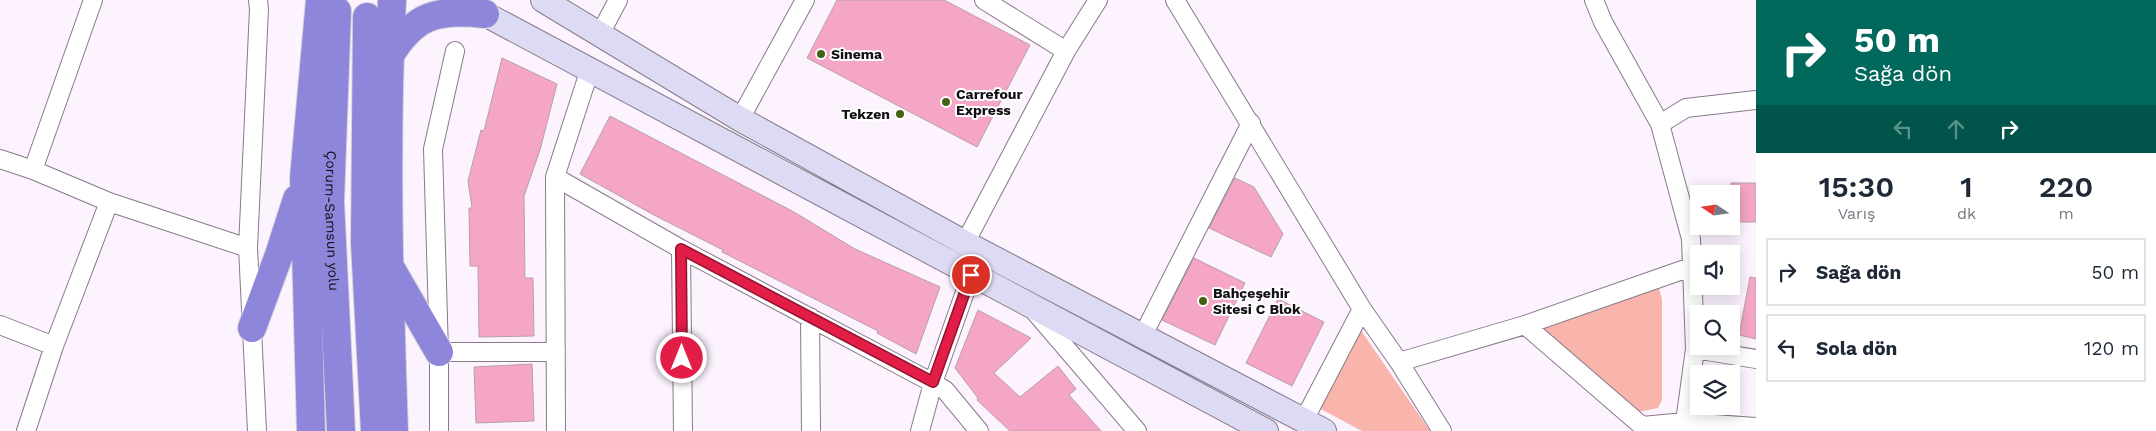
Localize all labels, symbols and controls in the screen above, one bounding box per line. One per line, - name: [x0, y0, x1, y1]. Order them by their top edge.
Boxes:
- text: 50 m: [1854, 19, 1940, 61]
- icon: right: [1771, 20, 1836, 85]
- place label: Sinema: [831, 46, 883, 62]
- marker: Sinema: [815, 48, 827, 60]
- text: Sağa dön: [1854, 61, 1952, 86]
- place label: Carrefour Express: [956, 86, 1022, 118]
- marker: Carrefour Express: [940, 96, 952, 108]
- place label: Tekzen: [841, 106, 890, 122]
- marker: Tekzen: [894, 108, 906, 120]
- icon: left: [1889, 115, 1917, 143]
- icon: ahead: [1942, 115, 1970, 143]
- icon: right: [1995, 115, 2023, 143]
- street label: Çorum-Samsun yolu: [322, 150, 342, 291]
- text: 15:30: [1819, 169, 1894, 204]
- text: 1: [1960, 169, 1973, 204]
- text: 220: [2039, 169, 2093, 204]
- north arrow: [1690, 185, 1740, 235]
- map controls: [1690, 185, 1740, 415]
- text: Varış: [1838, 204, 1875, 223]
- text: dk: [1957, 204, 1976, 223]
- text: m: [2058, 204, 2074, 223]
- button: sound: [1690, 245, 1740, 295]
- pin: [950, 254, 992, 296]
- icon: right: [1773, 258, 1801, 286]
- icon: arrive: [957, 261, 985, 289]
- text: Sağa dön: [1816, 261, 1901, 284]
- text: 50 m: [2092, 261, 2139, 284]
- place label: Bahçeşehir Sitesi C Blok: [1213, 285, 1301, 317]
- marker: Bahçeşehir Sitesi C Blok: [1197, 295, 1209, 307]
- button: search: [1690, 305, 1740, 355]
- position arrow: [655, 331, 707, 383]
- icon: left: [1773, 334, 1801, 362]
- text: Sola dön: [1816, 337, 1897, 360]
- text: 120 m: [2084, 337, 2139, 360]
- button: layers: [1690, 365, 1740, 415]

